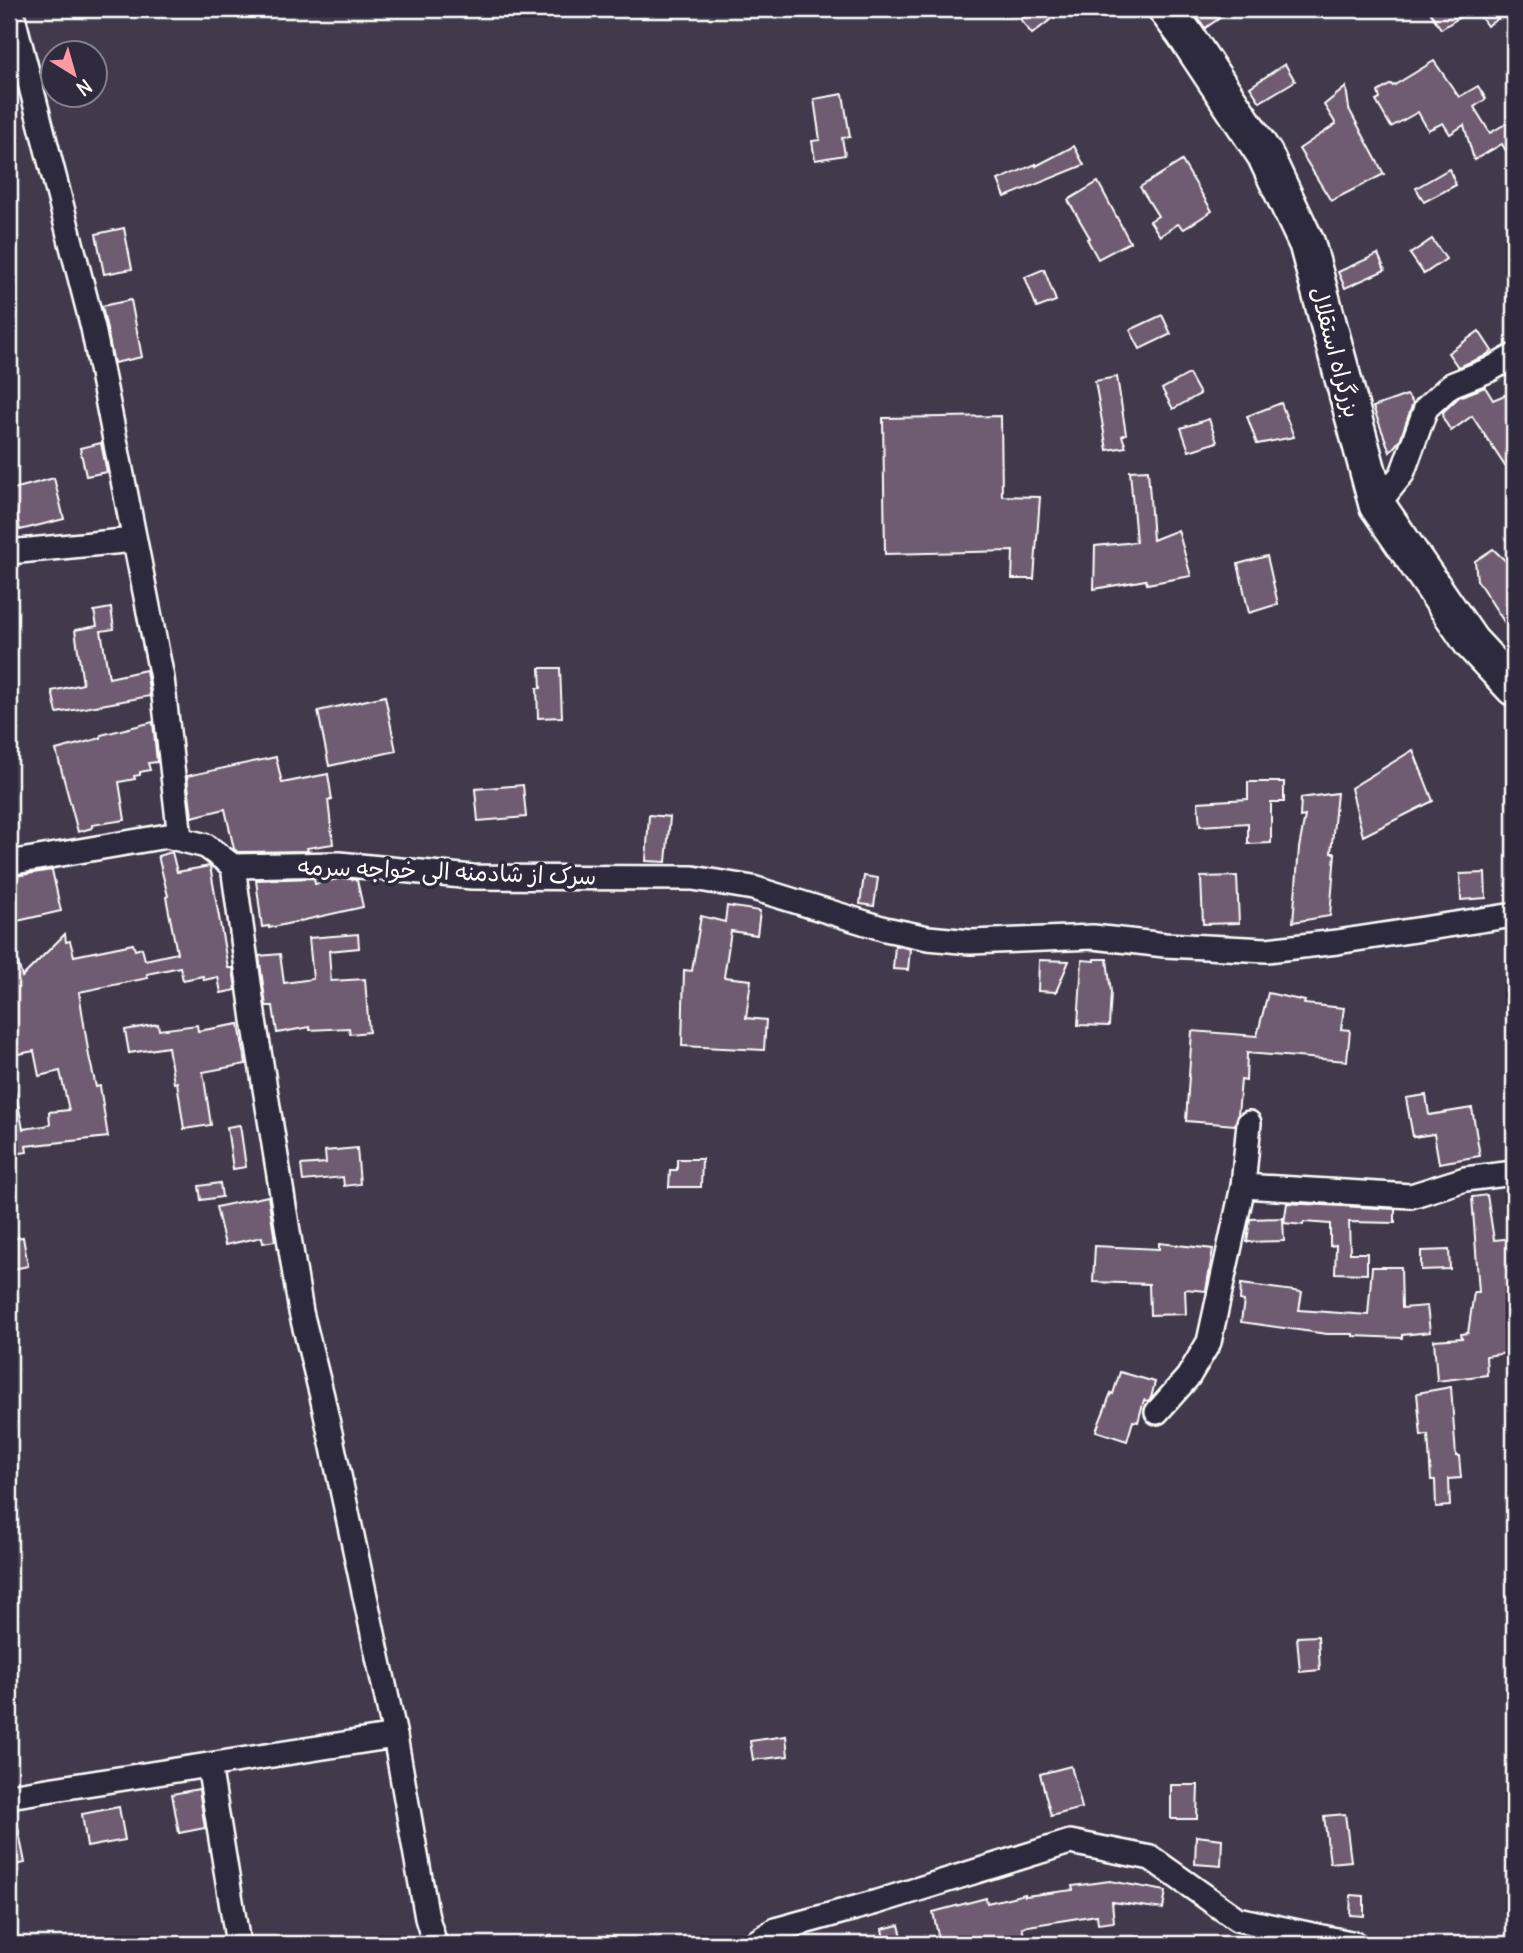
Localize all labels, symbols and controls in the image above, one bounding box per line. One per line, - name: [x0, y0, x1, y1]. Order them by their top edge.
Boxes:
- north arrow: [38, 38, 108, 108]
- text: N: [72, 74, 97, 101]
- street label: بزرگراه استقلال: [1305, 283, 1367, 421]
- street label: سرک از شادمنه الی خواجه سرمه: [297, 851, 597, 892]

